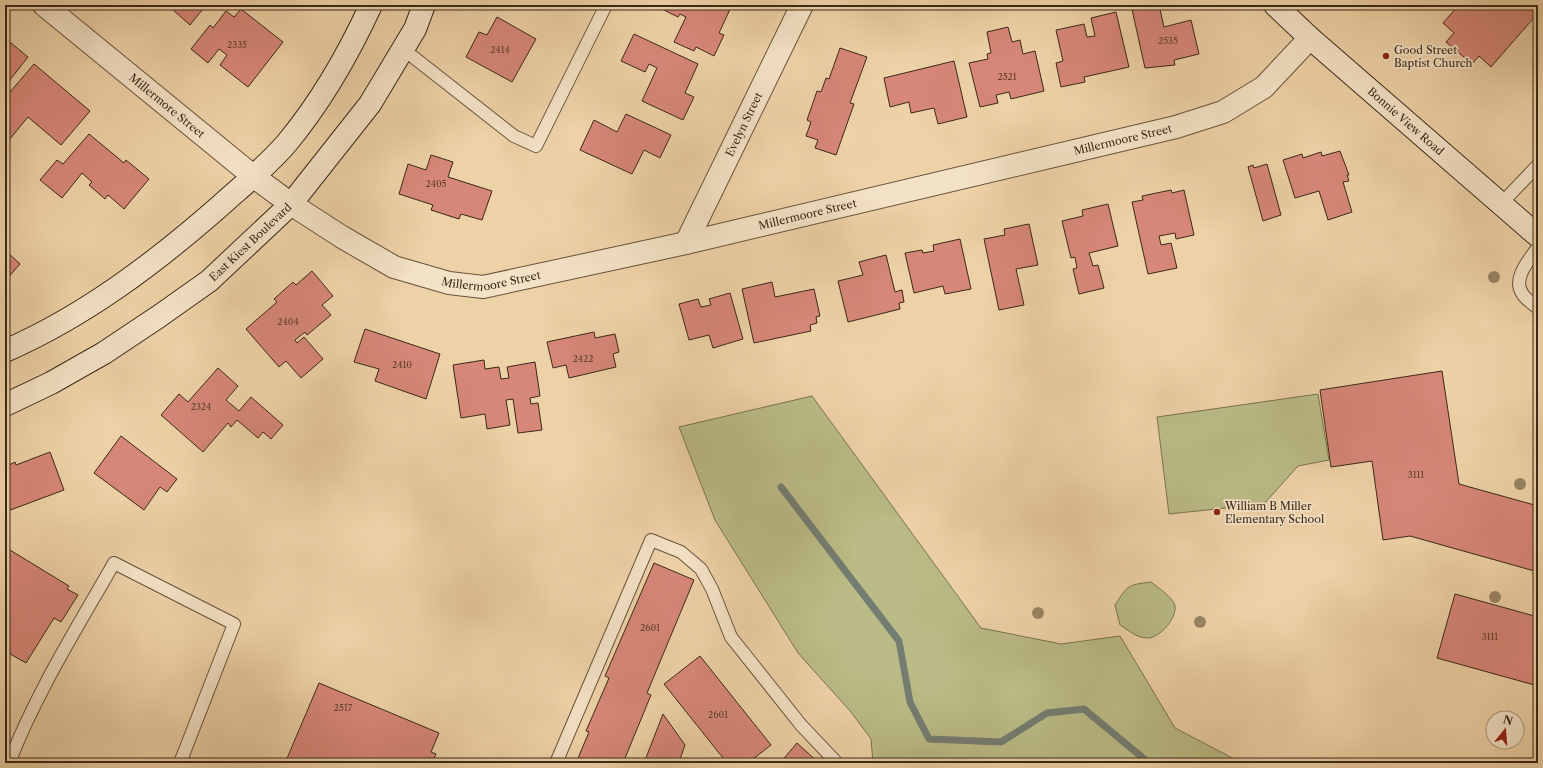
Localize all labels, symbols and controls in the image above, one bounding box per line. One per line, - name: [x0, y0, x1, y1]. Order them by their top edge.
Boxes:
- house number: 2535: [1158, 35, 1178, 46]
- house number: 2335: [227, 39, 247, 50]
- place label: Good Street Baptist Church: [1394, 43, 1472, 70]
- house number: 2414: [490, 44, 510, 55]
- marker: Good Street Baptist Church: [1381, 51, 1391, 61]
- street label: Millermore Street: [126, 71, 208, 141]
- house number: 2521: [997, 71, 1017, 82]
- street label: Bonnie View Road: [1365, 84, 1447, 158]
- street label: Evelyn Street: [722, 90, 765, 159]
- street label: Millermoore Street: [1072, 121, 1173, 158]
- house number: 2405: [426, 178, 447, 189]
- street label: Millermoore Street: [757, 196, 858, 233]
- street label: East Kiest Boulevard: [206, 200, 295, 284]
- street label: Millermoore Street: [440, 268, 542, 294]
- house number: 2404: [277, 316, 299, 327]
- house number: 2422: [573, 353, 593, 364]
- house number: 2410: [392, 359, 412, 370]
- house number: 2324: [191, 401, 211, 412]
- house number: 3111: [1408, 469, 1424, 480]
- place label: William B Miller Elementary School: [1224, 499, 1325, 526]
- marker: William B Miller Elementary School: [1212, 507, 1222, 517]
- house number: 2601: [640, 622, 660, 633]
- house number: 3111: [1482, 631, 1498, 642]
- house number: 2517: [334, 702, 353, 713]
- house number: 2601: [708, 709, 728, 720]
- north arrow: [1485, 710, 1525, 750]
- text: N: [1501, 712, 1515, 729]

